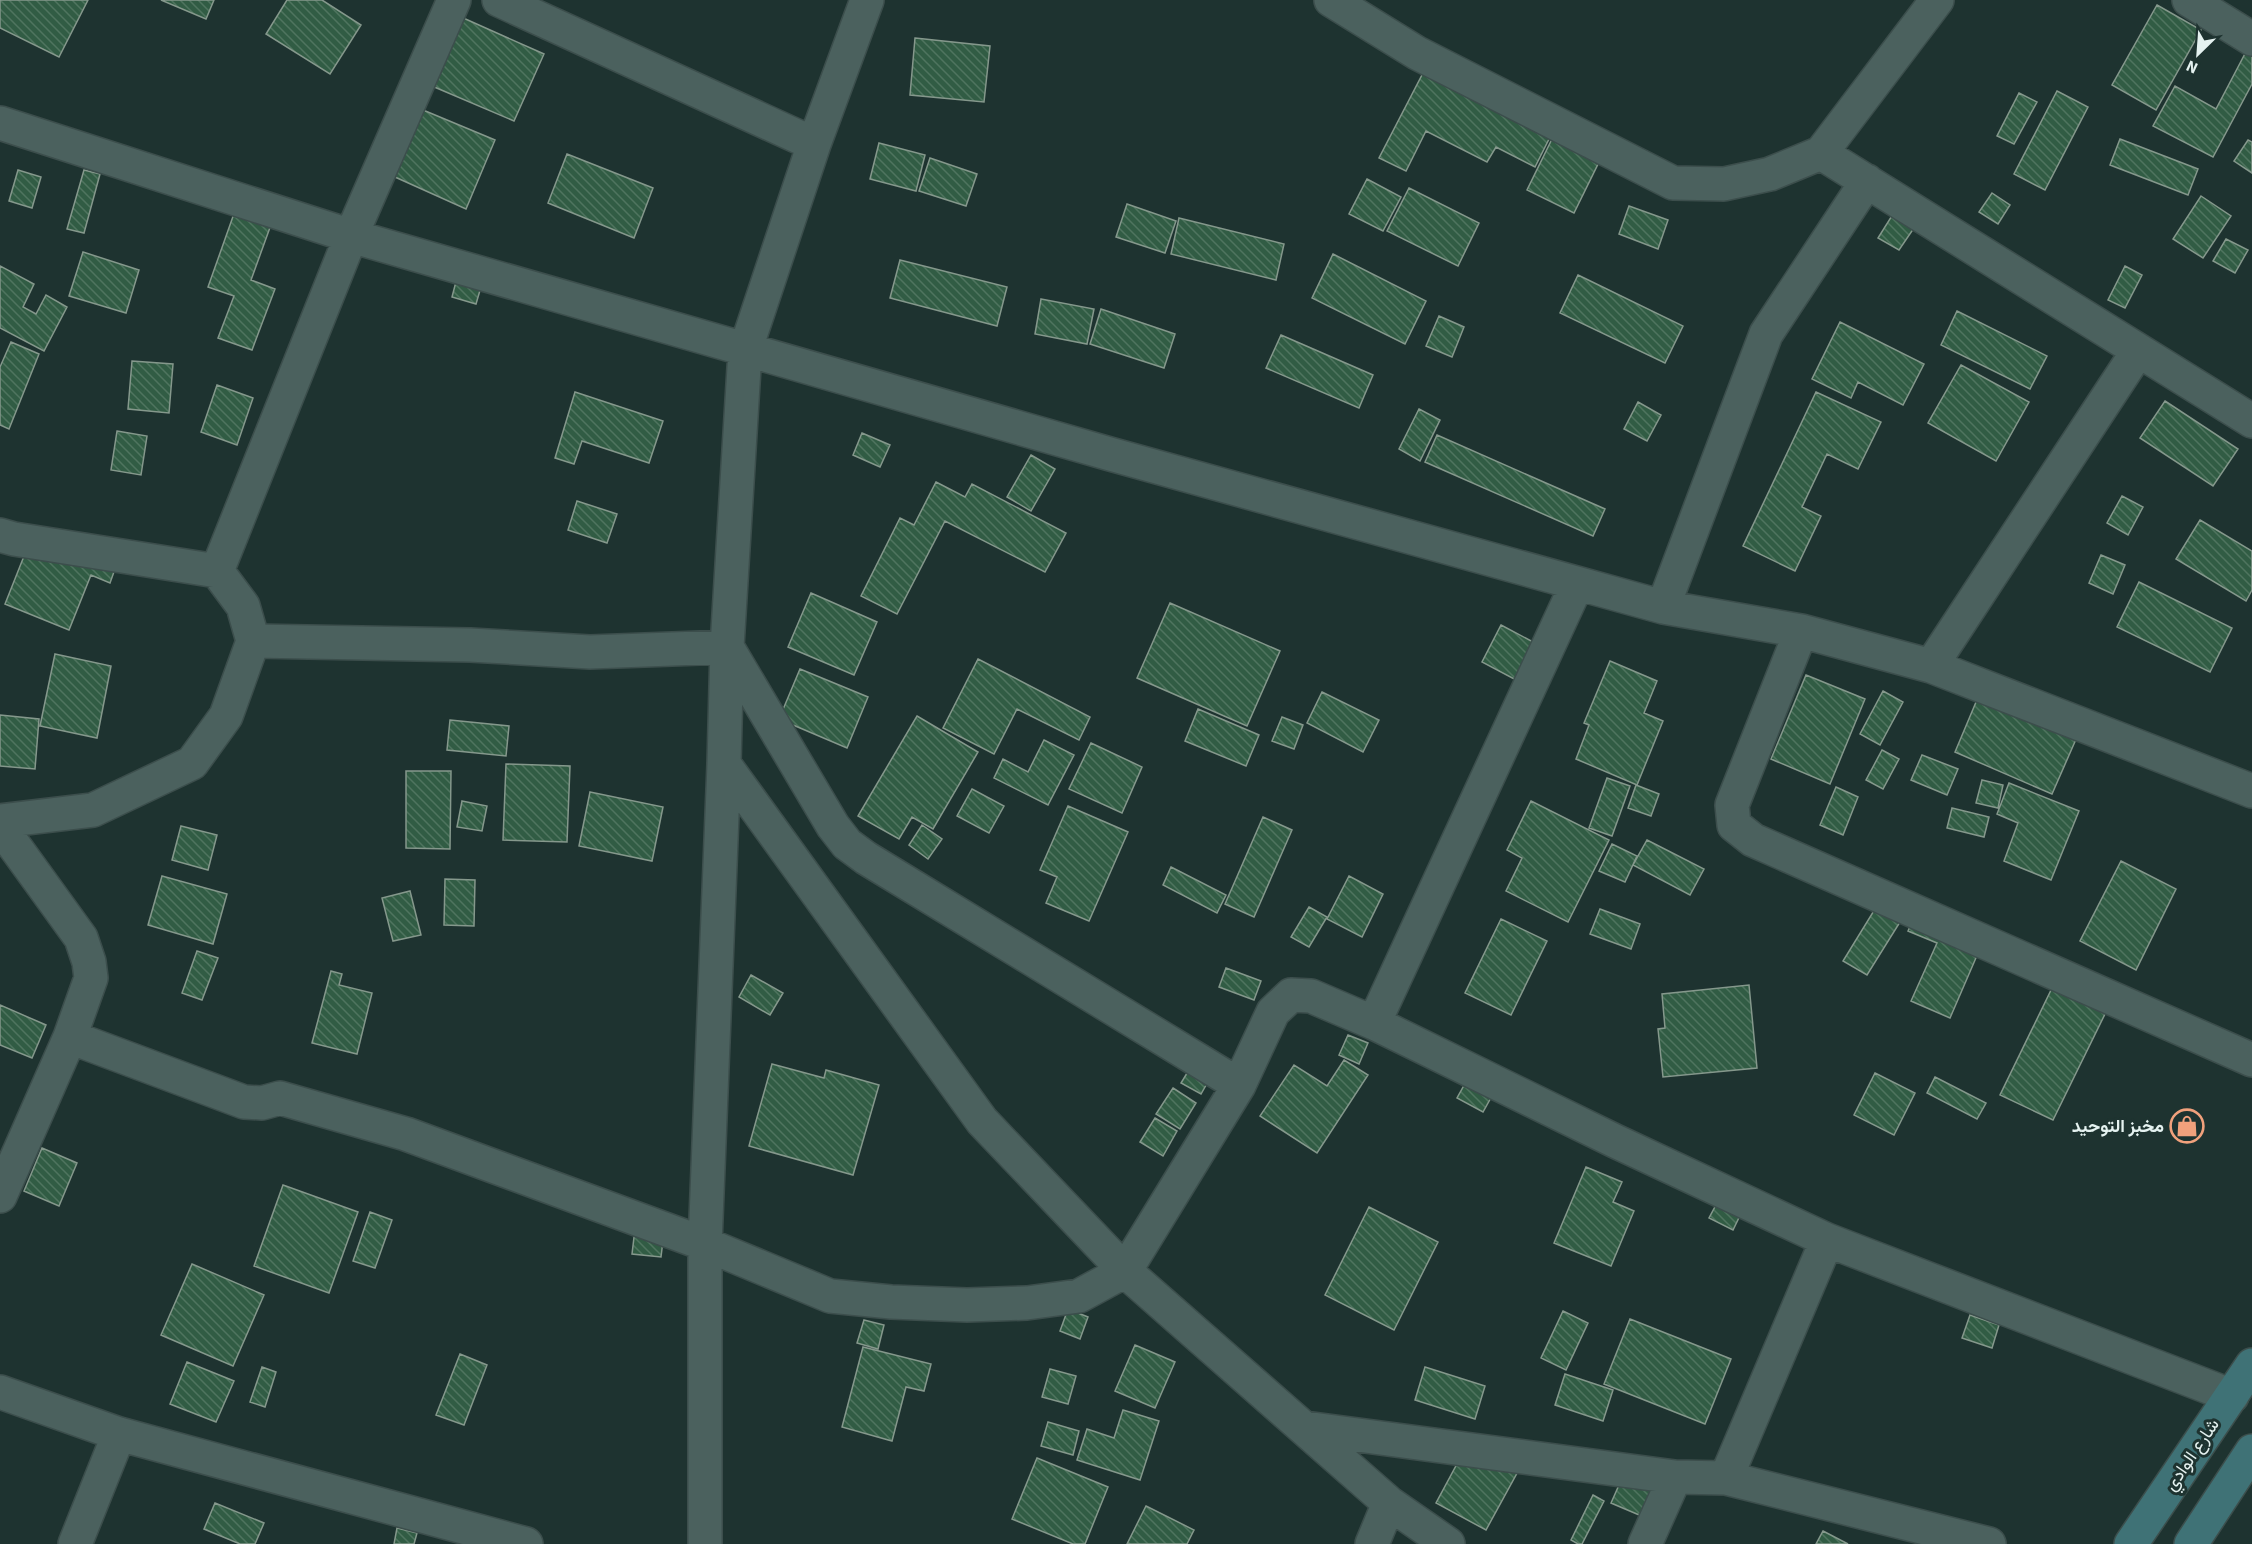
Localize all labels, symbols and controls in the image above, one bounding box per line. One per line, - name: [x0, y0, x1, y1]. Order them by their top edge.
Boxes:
- north arrow: [2168, 24, 2228, 84]
- text: N: [2183, 54, 2202, 79]
- shop icon: مخبز التوحيد: [2169, 1108, 2205, 1144]
- place label: مخبز التوحيد: [2072, 1114, 2164, 1139]
- street label: شارع الوادي: [2159, 1414, 2227, 1497]

